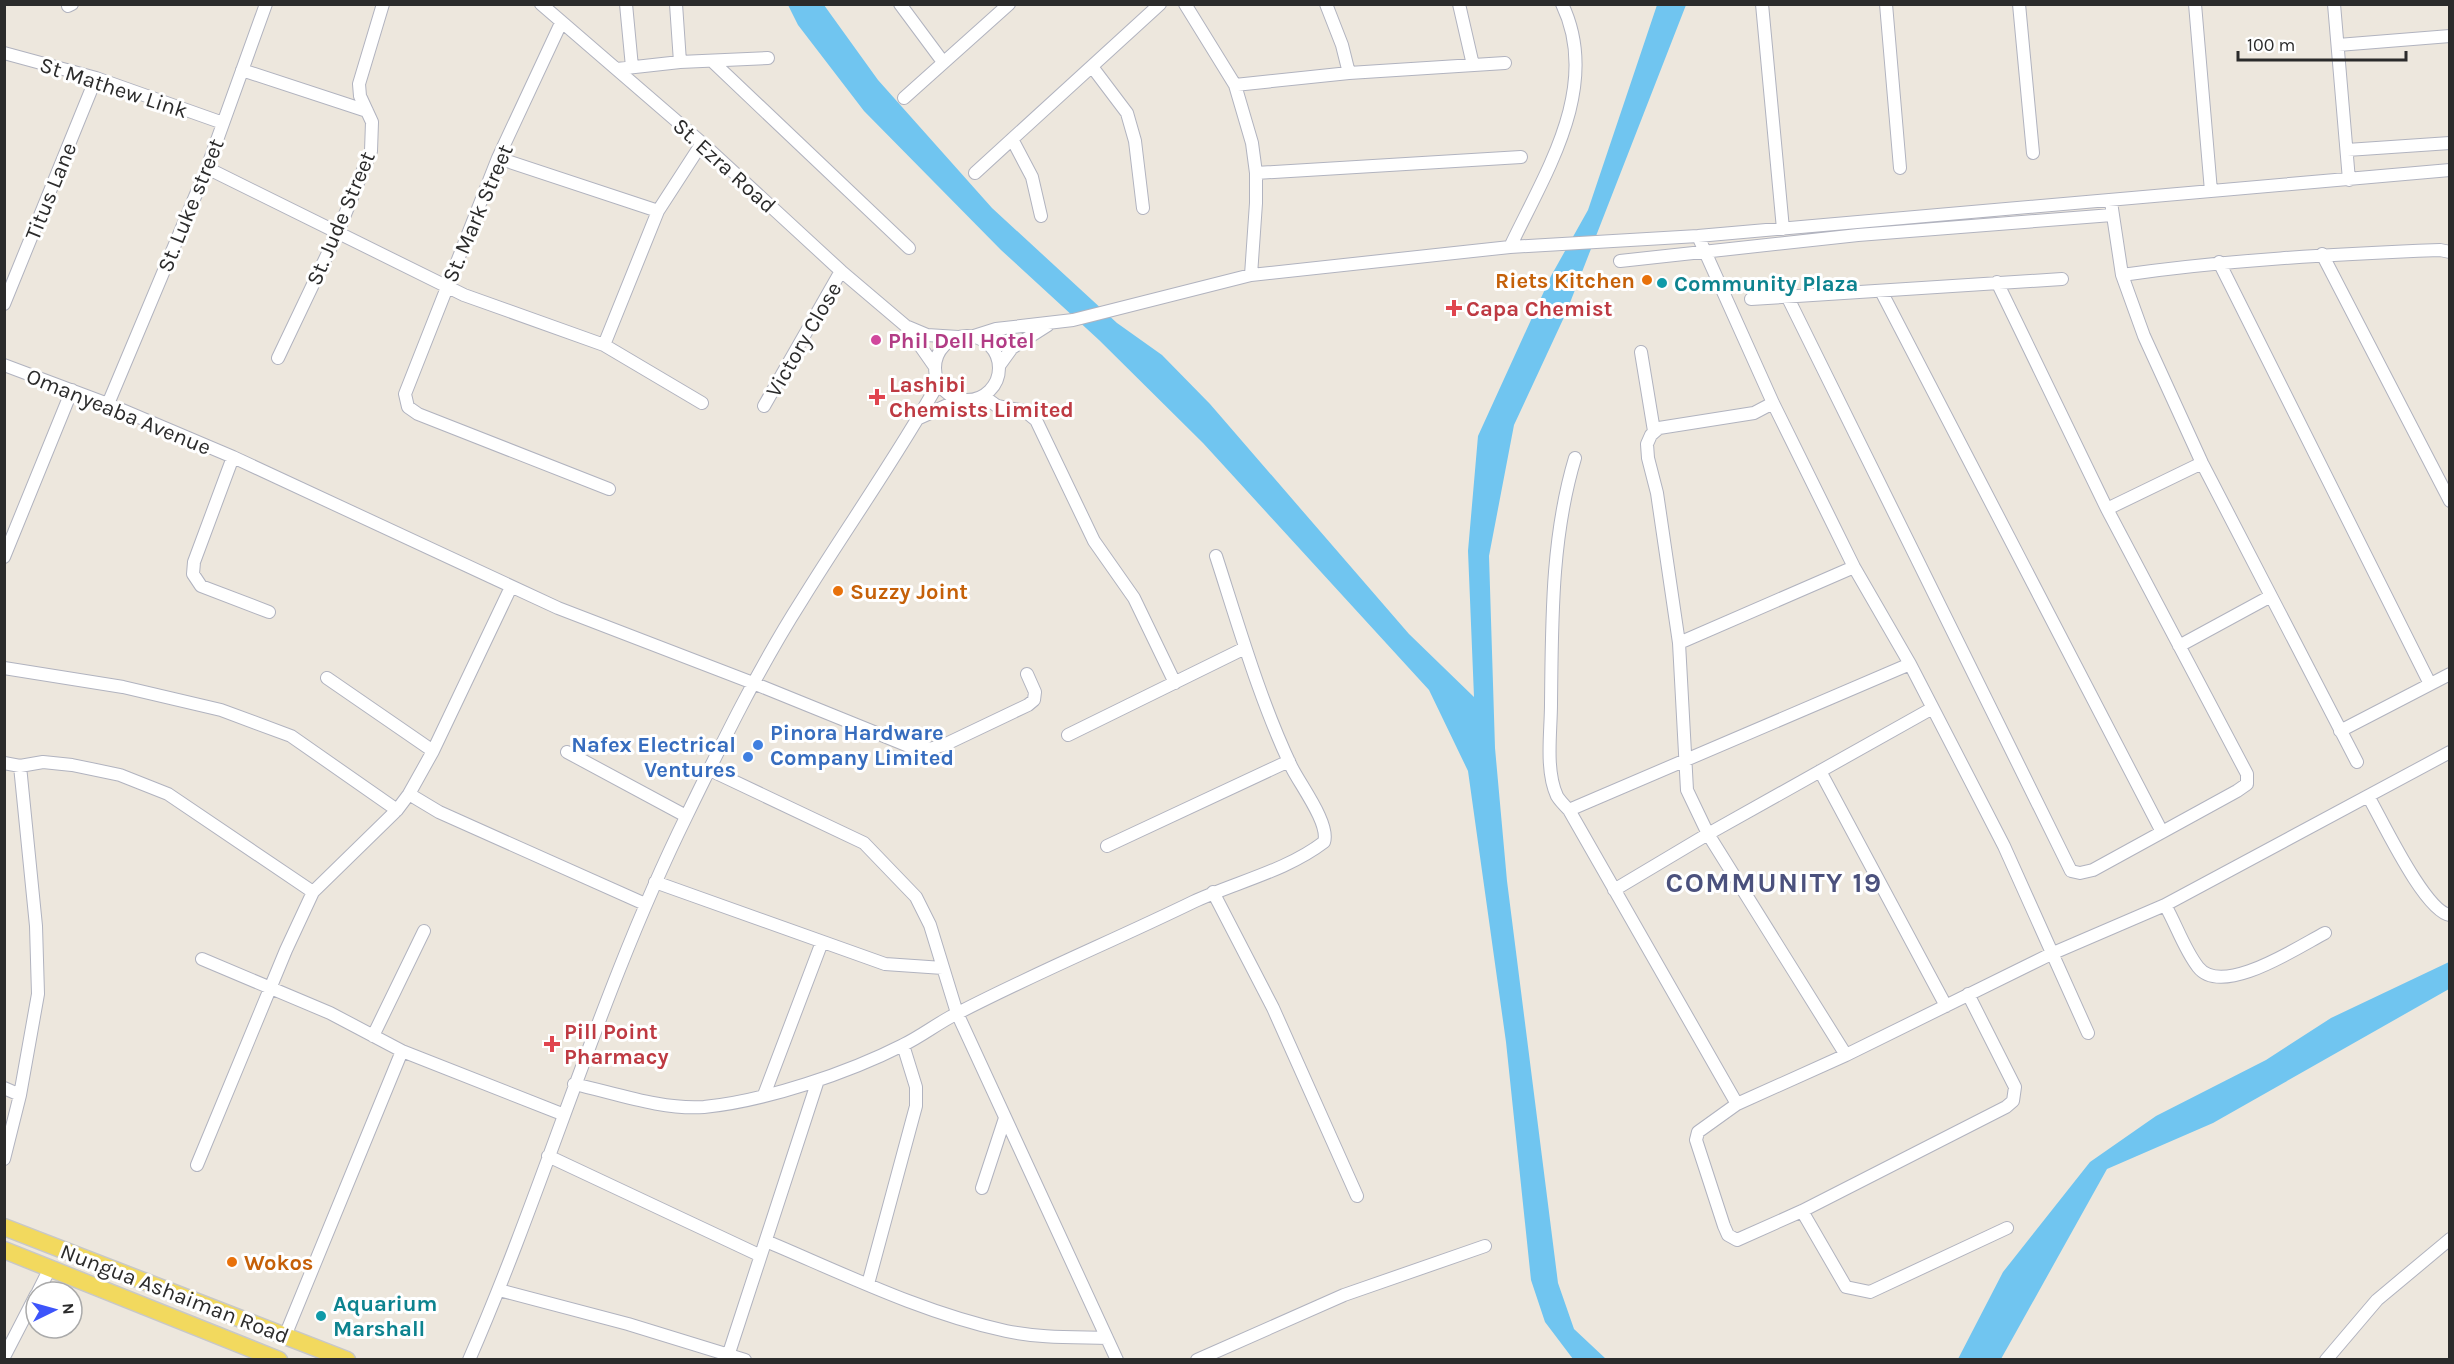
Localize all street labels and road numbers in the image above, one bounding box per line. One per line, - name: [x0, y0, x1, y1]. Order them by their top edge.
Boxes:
- street label: St Mathew Link: [36, 52, 191, 124]
- street label: St. Ezra Road: [668, 113, 781, 219]
- street label: St. Luke street: [152, 135, 230, 276]
- street label: Titus Lane: [20, 139, 82, 244]
- street label: St. Mark Street: [437, 140, 519, 286]
- street label: St. Jude Street: [301, 148, 381, 289]
- street label: Victory Close: [760, 277, 847, 402]
- street label: Omanyeaba Avenue: [23, 363, 215, 461]
- street label: Nungua Ashaiman Road: [57, 1237, 293, 1349]

